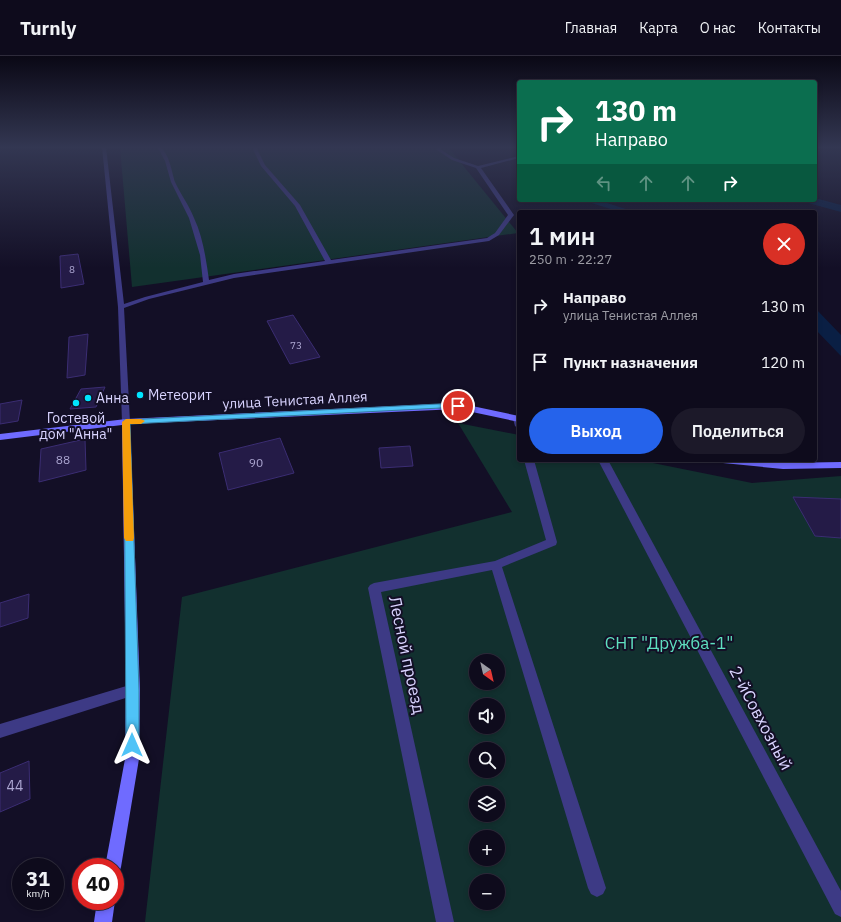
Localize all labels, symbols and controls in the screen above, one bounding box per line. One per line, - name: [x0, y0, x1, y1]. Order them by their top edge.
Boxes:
- text: Turnly: [20, 16, 76, 40]
- text: Главная: [565, 19, 617, 37]
- text: Карта: [639, 19, 678, 37]
- text: О нас: [700, 19, 736, 37]
- text: Контакты: [758, 19, 821, 37]
- text: 130 m: [595, 92, 677, 129]
- icon: right: [529, 96, 581, 148]
- text: Направо: [595, 128, 668, 151]
- icon: left: [593, 172, 615, 194]
- icon: ahead: [635, 172, 657, 194]
- icon: ahead: [677, 172, 699, 194]
- icon: right: [719, 172, 741, 194]
- text: 1 мин: [529, 220, 595, 252]
- button: close: [763, 223, 805, 265]
- text: 250 m · 22:27: [529, 251, 612, 268]
- house number: 8: [69, 263, 75, 276]
- text: Направо: [563, 288, 626, 307]
- icon: right: [529, 295, 551, 317]
- text: 130 m: [761, 297, 805, 316]
- text: улица Тенистая Аллея: [563, 307, 698, 324]
- house number: 73: [290, 339, 302, 352]
- icon: arrive: [529, 351, 551, 373]
- text: Пункт назначения: [563, 353, 698, 372]
- text: 120 m: [761, 353, 805, 372]
- place label: Метеорит: [148, 386, 212, 404]
- street label: улица Тенистая Аллея: [222, 387, 368, 413]
- place label: Анна: [96, 389, 129, 407]
- pin: [441, 389, 475, 423]
- marker: Метеорит: [135, 390, 145, 400]
- marker: Анна: [83, 393, 93, 403]
- icon: arrive: [447, 395, 469, 417]
- marker: Гостевой дом "Анна": [71, 398, 81, 408]
- button: Выход: [529, 408, 663, 454]
- button: Поделиться: [671, 408, 805, 454]
- place label: Гостевой дом "Анна": [40, 409, 112, 443]
- house number: 88: [56, 452, 70, 467]
- house number: 90: [249, 455, 263, 470]
- street label: Лесной проезд: [384, 594, 430, 716]
- park label: СНТ "Дружба-1": [605, 632, 733, 654]
- north arrow: [469, 654, 505, 690]
- map controls: [469, 654, 505, 910]
- street label: 2-йСовхозный: [724, 662, 798, 774]
- button: sound: [469, 698, 505, 734]
- position arrow: [111, 724, 153, 766]
- button: search: [469, 742, 505, 778]
- house number: 44: [7, 777, 23, 795]
- button: layers: [469, 786, 505, 822]
- button: +: [469, 830, 505, 866]
- speed limit sign: 40: [72, 858, 124, 910]
- text: 31: [26, 865, 50, 892]
- button: −: [469, 874, 505, 910]
- text: km/h: [26, 887, 50, 900]

